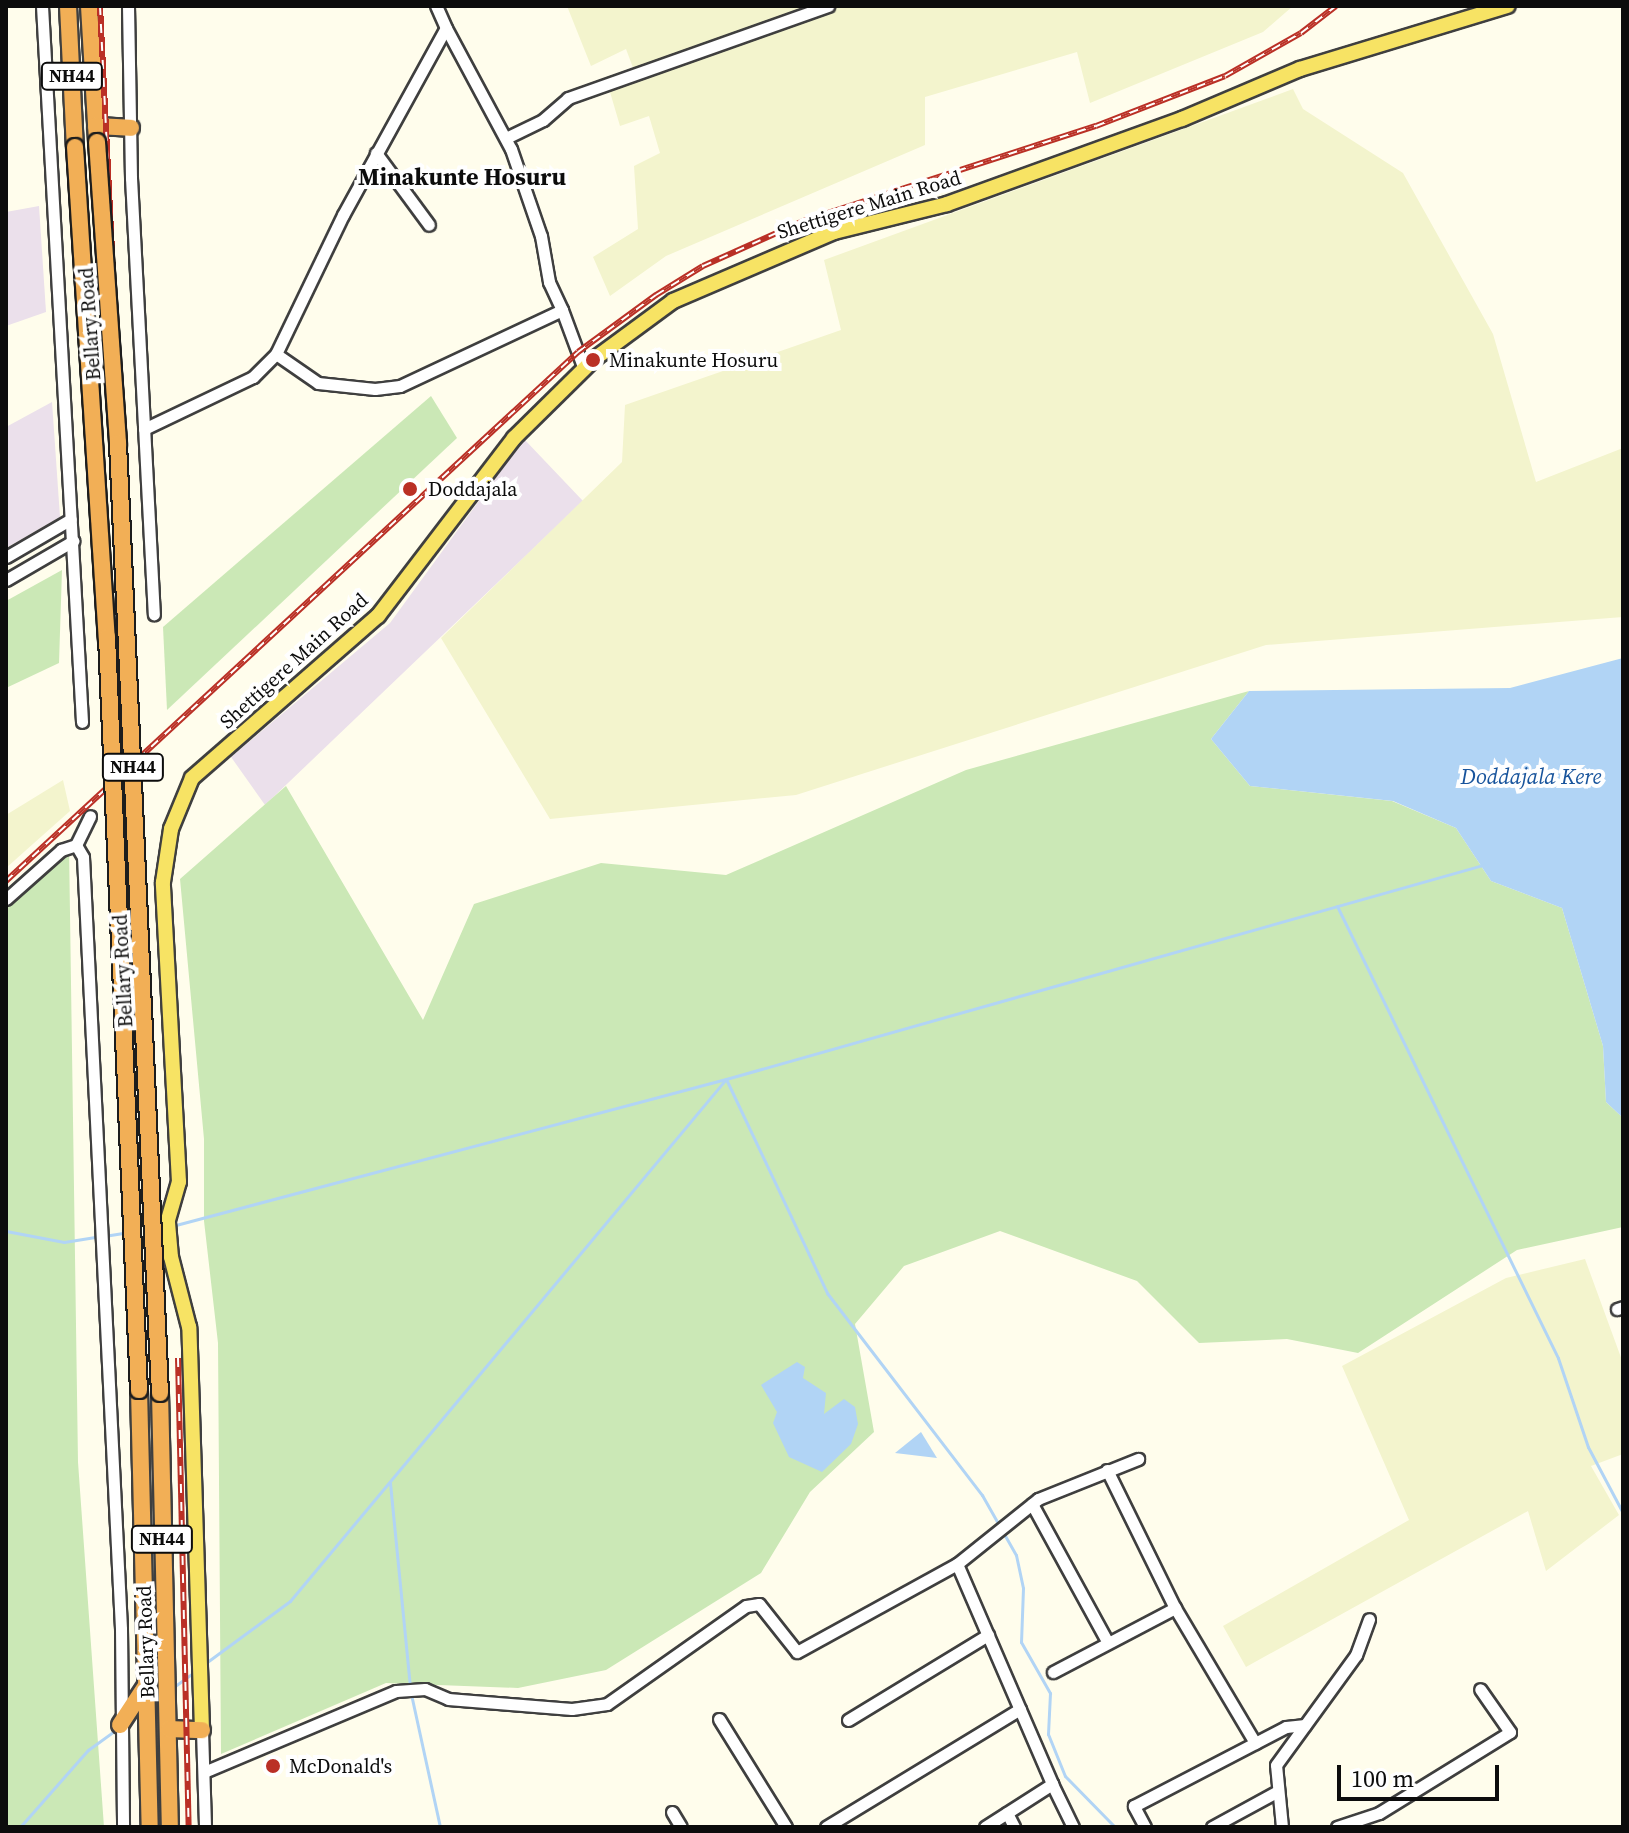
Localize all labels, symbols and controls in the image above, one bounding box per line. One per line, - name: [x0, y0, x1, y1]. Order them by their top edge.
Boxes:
- road number: NH44: [40, 62, 104, 90]
- district label: Minakunte Hosuru: [358, 163, 566, 191]
- street label: Shettigere Main Road: [774, 166, 964, 244]
- street label: Bellary Road: [74, 267, 106, 381]
- place label: Minakunte Hosuru: [609, 348, 778, 372]
- marker: Minakunte Hosuru: [584, 351, 602, 369]
- place label: Doddajala: [428, 477, 517, 501]
- marker: Doddajala: [399, 478, 421, 500]
- street label: Shettigere Main Road: [215, 588, 373, 734]
- road number: NH44: [101, 753, 165, 781]
- water label: Doddajala Kere: [1461, 764, 1601, 790]
- street label: Bellary Road: [108, 914, 138, 1028]
- road number: NH44: [130, 1525, 194, 1553]
- street label: Bellary Road: [132, 1585, 160, 1699]
- scale bar: [1341, 1749, 1503, 1799]
- place label: McDonald's: [289, 1754, 392, 1778]
- marker: McDonald's: [264, 1757, 282, 1775]
- text: 100 m: [1351, 1762, 1414, 1795]

